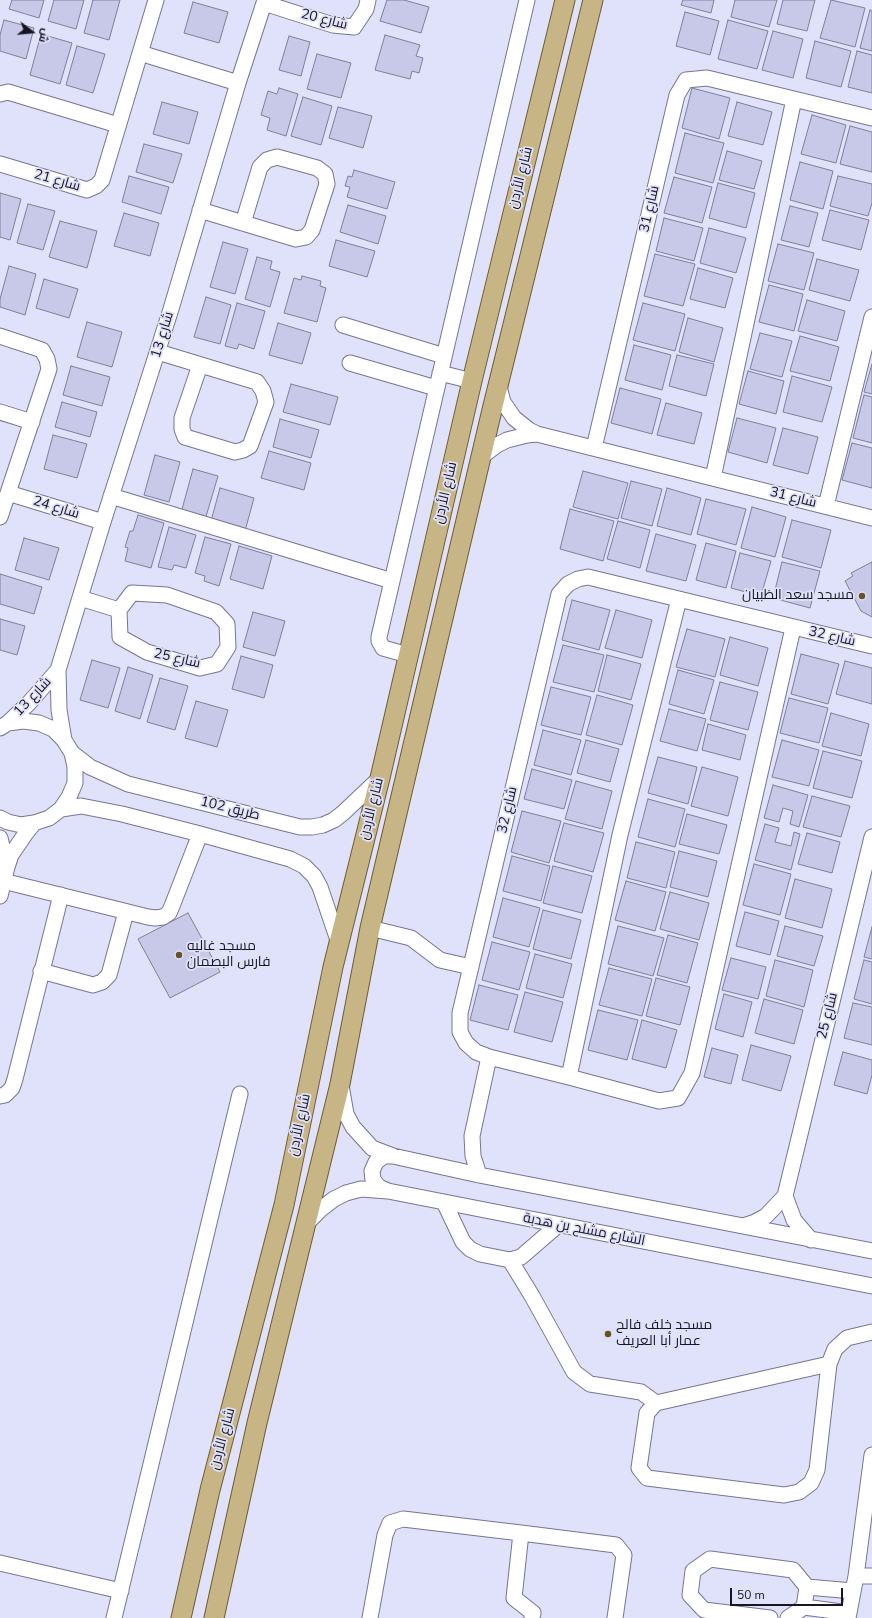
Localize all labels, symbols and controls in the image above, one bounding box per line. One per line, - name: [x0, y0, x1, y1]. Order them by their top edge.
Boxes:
- street label: شارع 20: [299, 6, 349, 34]
- north arrow: [12, 12, 52, 52]
- text: ش: [35, 27, 53, 44]
- street label: شارع الأردن: [505, 145, 537, 211]
- street label: شارع 21: [32, 166, 82, 196]
- street label: شارع 31: [636, 184, 664, 234]
- street label: شارع 13: [148, 310, 178, 360]
- street label: شارع الأردن: [431, 460, 461, 526]
- street label: شارع 31: [768, 484, 818, 512]
- street label: شارع 24: [31, 493, 81, 523]
- place label: مسجد سعد الظبيان: [742, 588, 854, 604]
- marker: مسجد سعد الظبيان: [857, 591, 867, 601]
- street label: شارع 32: [807, 623, 857, 651]
- street label: شارع 25: [152, 645, 202, 673]
- street label: شارع 13: [11, 674, 55, 720]
- street label: شارع الأردن: [356, 776, 388, 842]
- street label: شارع 32: [494, 785, 522, 835]
- street label: طريق 102: [198, 793, 262, 825]
- place label: مسجد غاليه فارس البصمان: [187, 939, 270, 972]
- marker: مسجد غاليه فارس البصمان: [174, 950, 184, 960]
- street label: شارع 25: [814, 991, 842, 1041]
- street label: شارع الأردن: [285, 1092, 315, 1158]
- street label: الشارع مشلح بن هدبة: [521, 1210, 647, 1250]
- place label: مسجد خلف فالح عمار أبا العريف: [616, 1318, 712, 1350]
- marker: مسجد خلف فالح عمار أبا العريف: [603, 1329, 613, 1339]
- street label: شارع الأردن: [207, 1406, 239, 1472]
- scale bar: [732, 1580, 845, 1606]
- text: 50 m: [737, 1587, 765, 1603]

